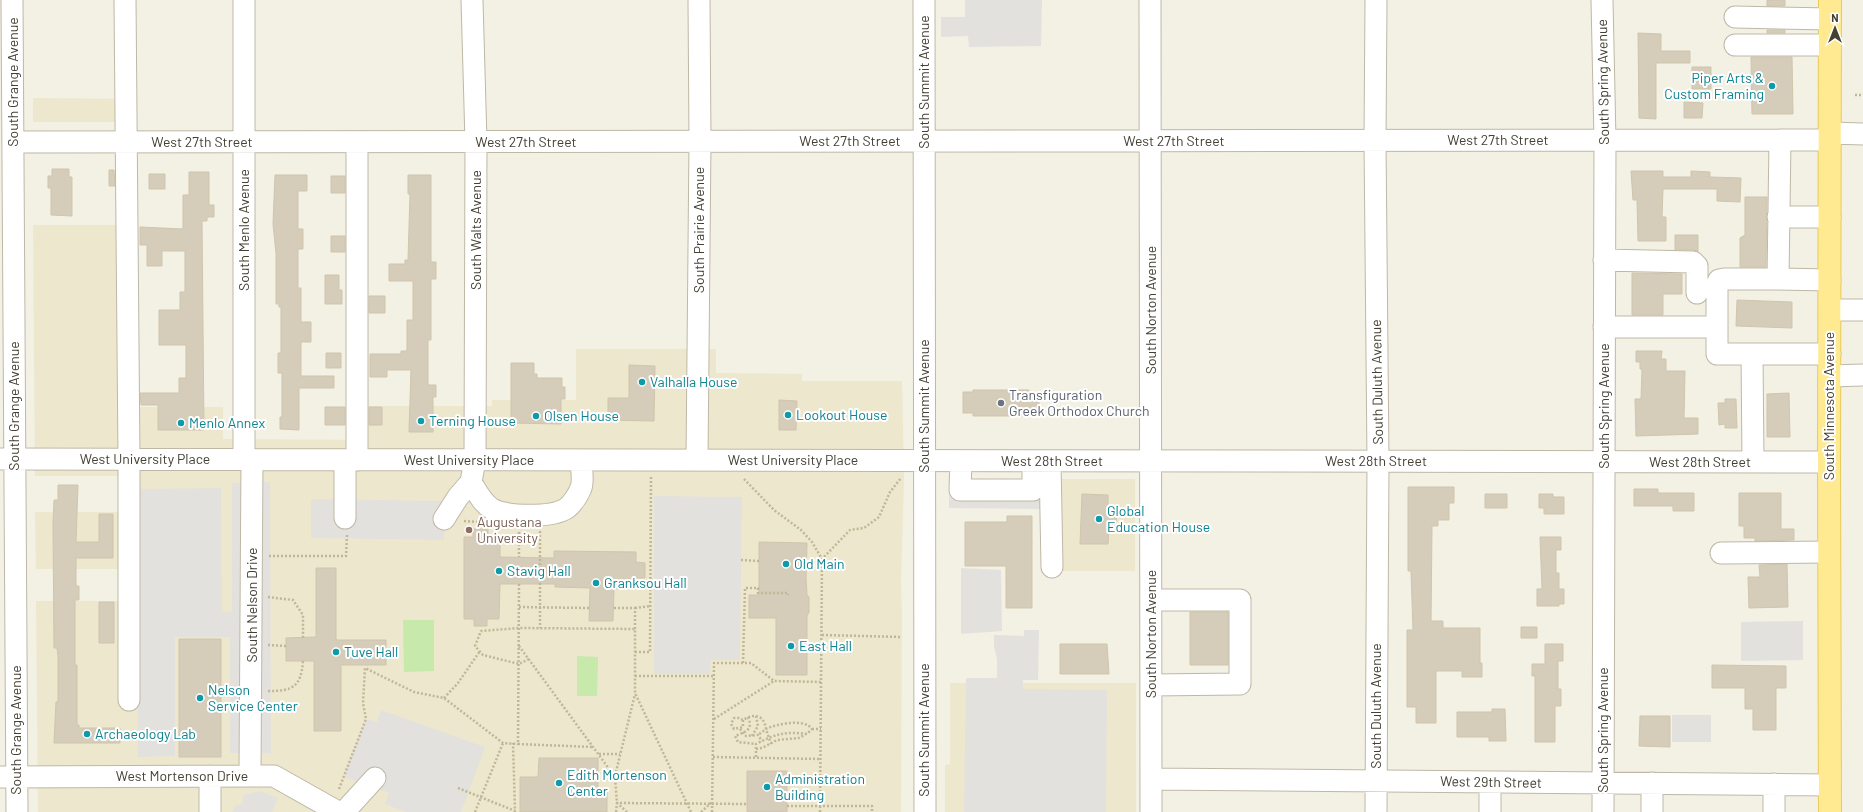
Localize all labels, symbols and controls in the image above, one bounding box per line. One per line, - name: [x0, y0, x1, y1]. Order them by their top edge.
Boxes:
- north arrow: [1815, 8, 1855, 48]
- text: N: [1831, 11, 1839, 24]
- street label: South Summit Avenue: [915, 15, 932, 149]
- street label: South Grange Avenue: [4, 17, 21, 147]
- street label: South Spring Avenue: [1593, 19, 1612, 145]
- place label: Piper Arts & Custom Framing: [1664, 69, 1764, 102]
- marker: Piper Arts & Custom Framing: [1767, 81, 1777, 91]
- street label: West 27th Street: [1447, 131, 1549, 148]
- street label: West 27th Street: [799, 132, 901, 149]
- street label: West 27th Street: [1123, 132, 1225, 149]
- street label: West 27th Street: [151, 133, 253, 150]
- street label: West 27th Street: [475, 133, 577, 150]
- street label: South Prairie Avenue: [690, 167, 707, 293]
- street label: South Menlo Avenue: [235, 169, 252, 291]
- street label: South Walts Avenue: [467, 170, 484, 290]
- street label: South Norton Avenue: [1142, 246, 1159, 374]
- street label: South Duluth Avenue: [1367, 319, 1386, 445]
- street label: South Minnesota Avenue: [1820, 332, 1837, 480]
- street label: South Summit Avenue: [915, 339, 932, 473]
- street label: South Grange Avenue: [5, 341, 22, 471]
- street label: South Spring Avenue: [1595, 343, 1612, 469]
- place label: Valhalla House: [650, 373, 738, 390]
- marker: Valhalla House: [637, 377, 647, 387]
- place label: Transfiguration Greek Orthodox Church: [1009, 386, 1150, 419]
- marker: Transfiguration Greek Orthodox Church: [996, 398, 1006, 408]
- place label: Lookout House: [796, 406, 887, 423]
- place label: Olsen House: [544, 407, 619, 424]
- marker: Lookout House: [783, 410, 793, 420]
- marker: Olsen House: [531, 411, 541, 421]
- place label: Terning House: [429, 412, 516, 429]
- place label: Menlo Annex: [189, 414, 265, 431]
- marker: Terning House: [416, 416, 426, 426]
- marker: Menlo Annex: [176, 418, 186, 428]
- street label: West University Place: [80, 450, 210, 467]
- street label: West University Place: [404, 451, 534, 468]
- street label: West University Place: [728, 451, 858, 468]
- street label: West 28th Street: [1001, 452, 1103, 469]
- street label: West 28th Street: [1325, 452, 1427, 469]
- street label: West 28th Street: [1649, 453, 1751, 470]
- place label: Global Education House: [1107, 502, 1210, 535]
- place label: Augustana University: [477, 513, 542, 546]
- marker: Global Education House: [1094, 514, 1104, 524]
- marker: Augustana University: [464, 525, 474, 535]
- street label: South Nelson Drive: [243, 548, 260, 662]
- place label: Old Main: [794, 555, 845, 572]
- marker: Old Main: [781, 559, 791, 569]
- place label: Stavig Hall: [507, 562, 571, 579]
- marker: Stavig Hall: [494, 566, 504, 576]
- street label: South Norton Avenue: [1142, 570, 1159, 698]
- place label: Granksou Hall: [604, 574, 687, 591]
- marker: Granksou Hall: [591, 578, 601, 588]
- place label: East Hall: [799, 637, 852, 654]
- marker: East Hall: [786, 641, 796, 651]
- place label: Tuve Hall: [344, 643, 398, 660]
- street label: South Duluth Avenue: [1367, 643, 1384, 769]
- marker: Tuve Hall: [331, 647, 341, 657]
- street label: South Summit Avenue: [915, 663, 932, 797]
- street label: South Grange Avenue: [7, 665, 24, 795]
- street label: South Spring Avenue: [1594, 667, 1611, 793]
- place label: Nelson Service Center: [208, 681, 298, 714]
- marker: Nelson Service Center: [195, 693, 205, 703]
- place label: Archaeology Lab: [95, 725, 196, 742]
- marker: Archaeology Lab: [82, 729, 92, 739]
- place label: Edith Mortenson Center: [567, 766, 667, 799]
- street label: West Mortenson Drive: [116, 767, 248, 784]
- place label: Administration Building: [775, 770, 865, 803]
- street label: West 29th Street: [1440, 772, 1542, 791]
- marker: Edith Mortenson Center: [554, 778, 564, 788]
- marker: Administration Building: [762, 782, 772, 792]

